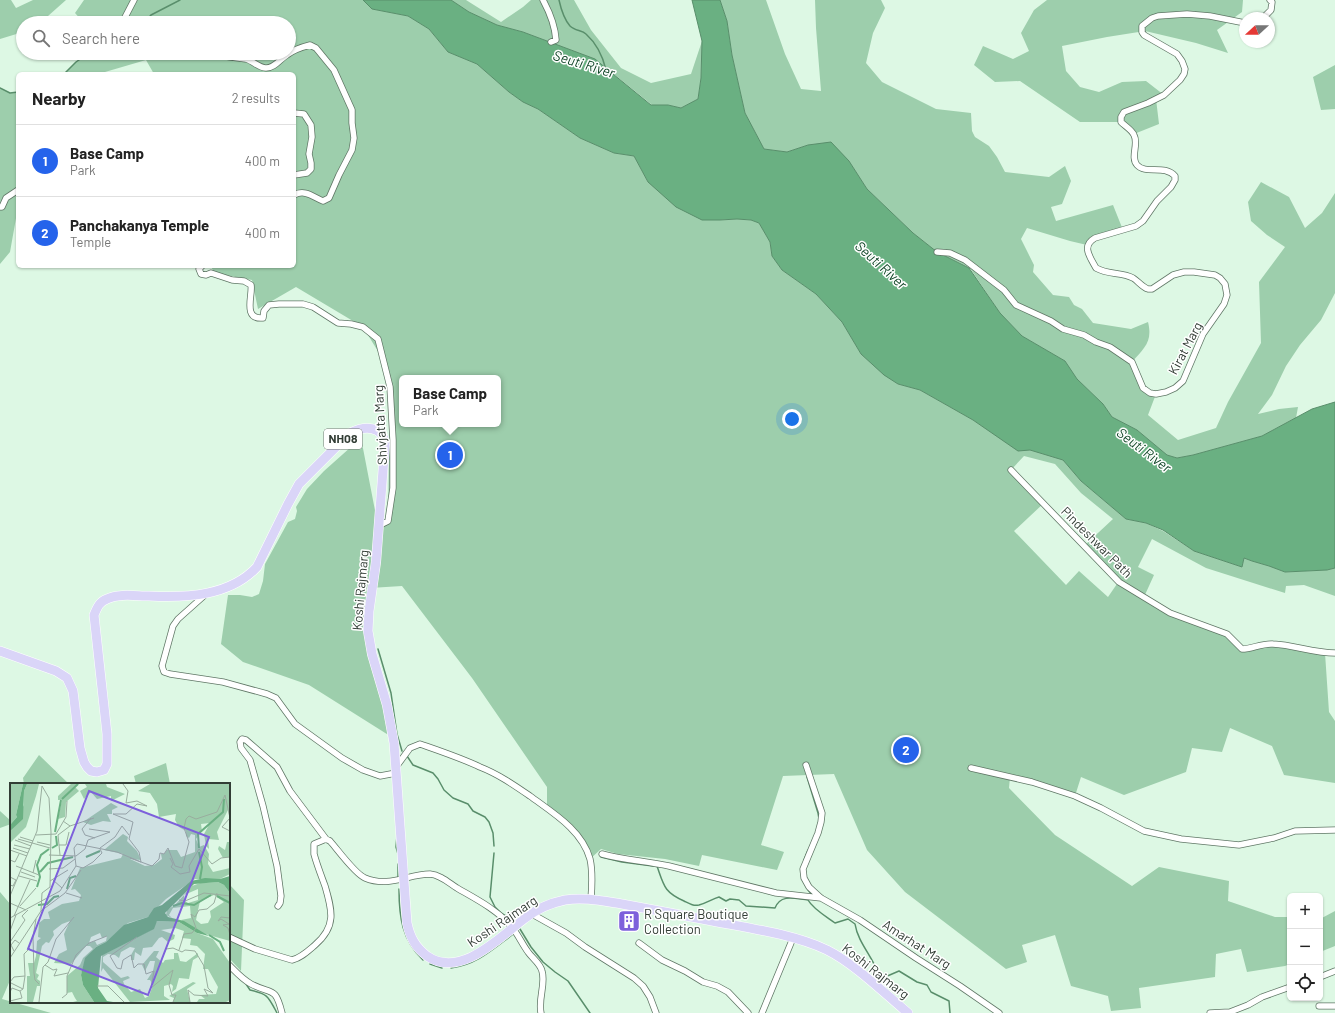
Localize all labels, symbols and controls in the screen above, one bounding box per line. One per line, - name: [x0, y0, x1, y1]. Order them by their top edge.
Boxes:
- north arrow: [1239, 12, 1275, 48]
- search box: [16, 16, 296, 60]
- icon: search: [30, 27, 52, 49]
- text: Search here: [62, 29, 140, 47]
- water label: Seuti River: [551, 46, 618, 81]
- text: Nearby: [32, 88, 86, 108]
- text: 2 results: [232, 90, 280, 106]
- text: Base Camp: [70, 144, 144, 162]
- text: 1: [43, 153, 47, 169]
- text: 400 m: [245, 153, 280, 169]
- text: Park: [70, 162, 96, 178]
- text: Panchakanya Temple: [70, 216, 209, 234]
- text: 2: [41, 225, 49, 241]
- text: 400 m: [245, 225, 280, 241]
- text: Temple: [70, 234, 111, 250]
- water label: Seuti River: [852, 237, 911, 293]
- street label: Kirat Marg: [1164, 319, 1206, 377]
- popup: [399, 375, 501, 427]
- text: Base Camp: [413, 384, 487, 402]
- street label: Shivjatta Marg: [370, 385, 390, 465]
- text: Park: [413, 402, 439, 418]
- your location: [782, 409, 802, 429]
- water label: Seuti River: [1114, 424, 1176, 476]
- road number: NH08: [324, 429, 362, 449]
- pin: 1: [437, 440, 463, 470]
- street label: Pindeshwar Path: [1058, 503, 1136, 581]
- street label: Koshi Rajmarg: [349, 549, 371, 631]
- pin: 2: [893, 735, 919, 765]
- inset map: [10, 783, 230, 1003]
- street label: Koshi Rajmarg: [464, 892, 540, 950]
- map controls: [1287, 893, 1323, 1001]
- button: +: [1287, 893, 1323, 929]
- place label: R Square Boutique Collection: [644, 906, 749, 937]
- building icon: R Square Boutique Collection: [616, 908, 642, 934]
- street label: Amarhat Marg: [880, 916, 954, 972]
- button: −: [1287, 929, 1323, 965]
- street label: Koshi Rajmarg: [839, 940, 913, 1002]
- button: locate: [1287, 965, 1323, 1001]

